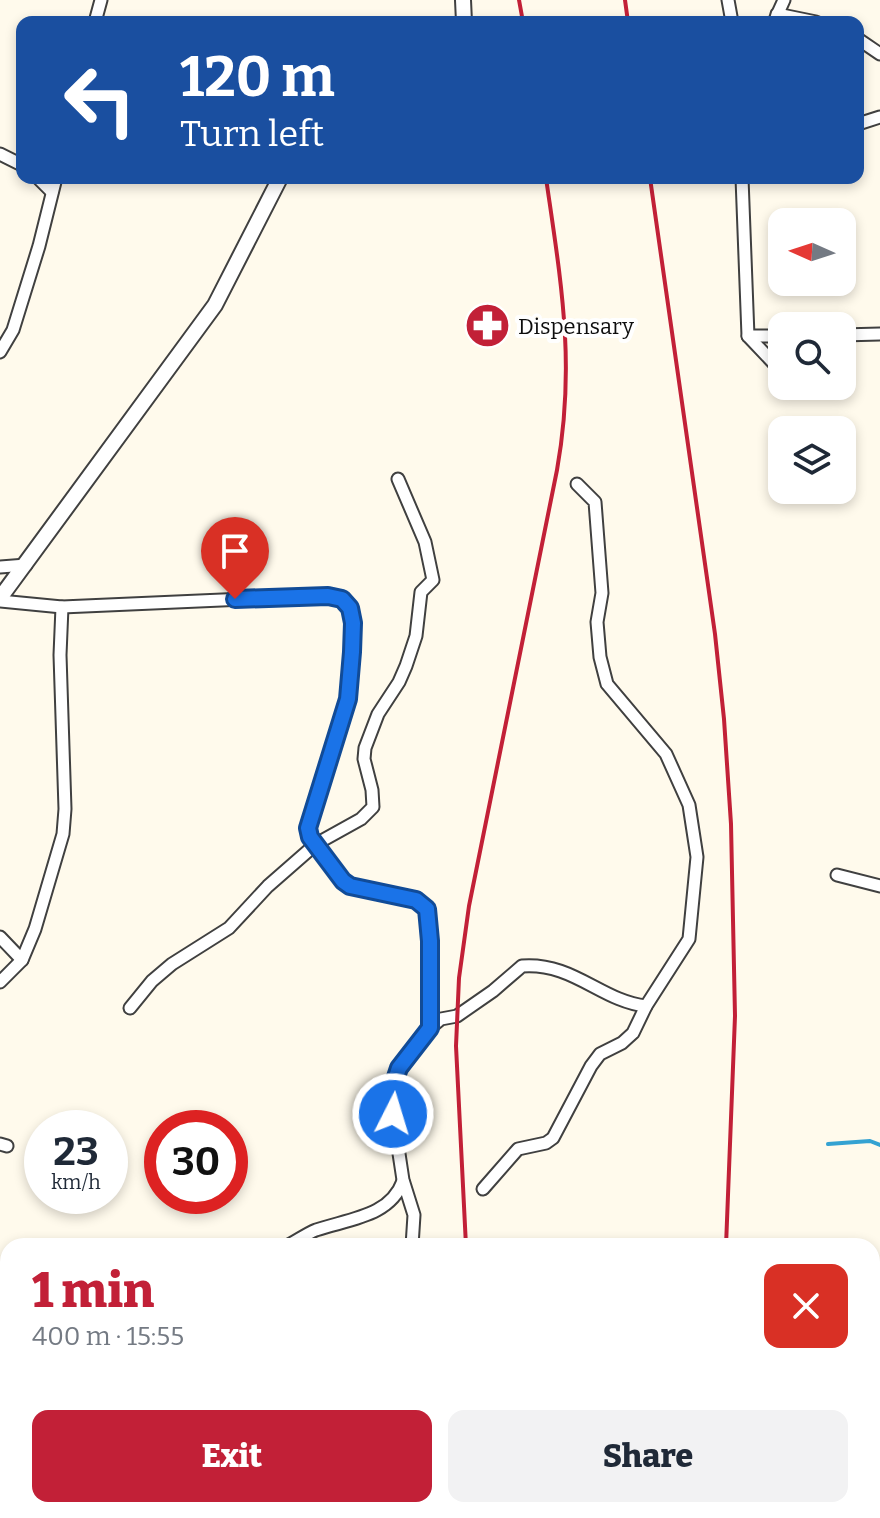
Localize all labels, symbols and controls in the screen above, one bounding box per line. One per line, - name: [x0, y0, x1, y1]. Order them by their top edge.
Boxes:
- text: 120 m: [180, 44, 335, 111]
- icon: left: [48, 48, 152, 152]
- text: Turn left: [180, 112, 324, 156]
- north arrow: [768, 208, 856, 296]
- map controls: [768, 208, 856, 504]
- pharmacy icon: Dispensary: [463, 302, 511, 350]
- button: search: [768, 312, 856, 400]
- place label: Dispensary: [518, 313, 634, 340]
- button: layers: [768, 416, 856, 504]
- pin: [201, 517, 269, 599]
- icon: arrive: [213, 529, 257, 573]
- position arrow: [351, 1072, 435, 1156]
- speed limit sign: 30: [144, 1110, 248, 1214]
- text: 23: [53, 1128, 99, 1176]
- text: km/h: [51, 1170, 101, 1194]
- text: 1 min: [32, 1262, 154, 1320]
- button: close: [764, 1264, 848, 1348]
- text: 400 m · 15:55: [32, 1321, 184, 1352]
- button: Exit: [32, 1410, 432, 1502]
- button: Share: [448, 1410, 848, 1502]

